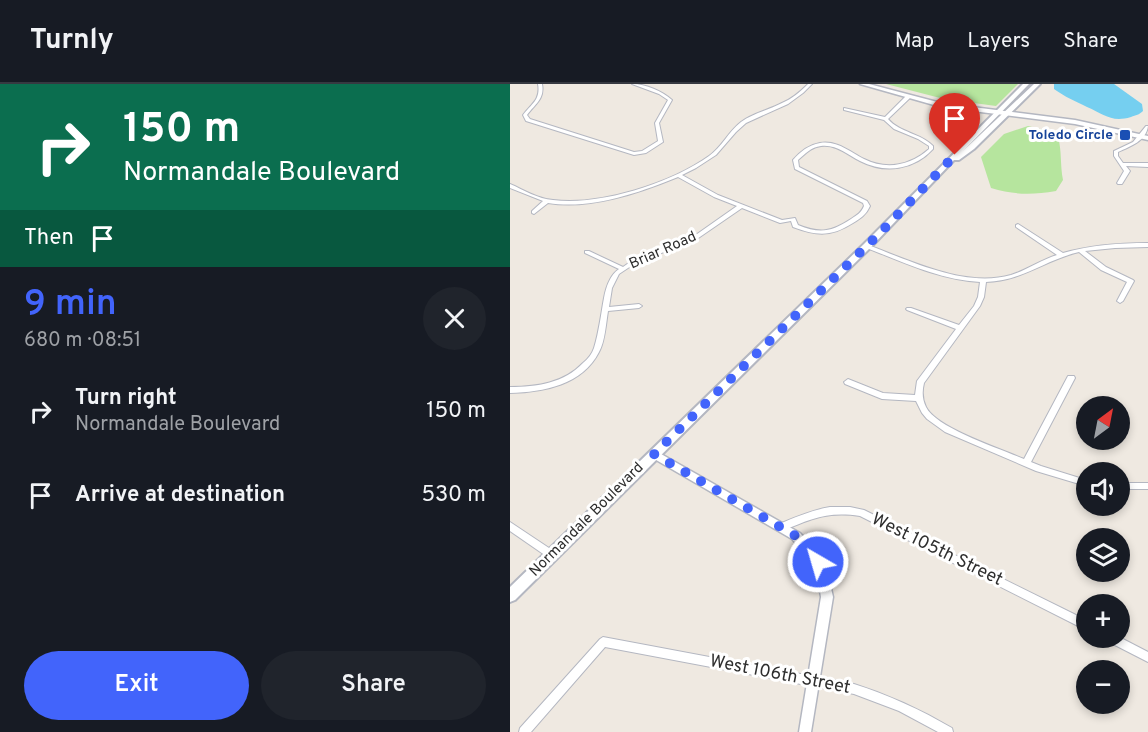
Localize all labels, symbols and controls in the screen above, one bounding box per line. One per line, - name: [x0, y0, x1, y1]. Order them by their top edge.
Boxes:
- text: Turnly: [30, 23, 114, 59]
- text: Map: [895, 28, 934, 55]
- text: Layers: [967, 28, 1030, 55]
- text: Share: [1063, 28, 1118, 55]
- pin: [929, 93, 980, 155]
- icon: arrive: [938, 102, 971, 135]
- text: 150 m: [123, 104, 240, 157]
- icon: right: [24, 108, 102, 186]
- place label: Toledo Circle: [1028, 127, 1113, 144]
- marker: Toledo Circle: [1118, 128, 1132, 142]
- text: Normandale Boulevard: [123, 156, 400, 190]
- icon: arrive: [86, 222, 119, 255]
- text: Then: [24, 225, 74, 252]
- street label: Briar Road: [626, 228, 700, 274]
- text: 9 min: [24, 282, 117, 328]
- button: close: [423, 287, 486, 350]
- text: 680 m · 08:51: [24, 328, 141, 354]
- text: Turn right: [75, 385, 177, 412]
- icon: right: [24, 395, 57, 428]
- north arrow: [1076, 396, 1130, 450]
- map controls: [1076, 396, 1130, 714]
- text: 150 m: [426, 398, 486, 425]
- text: Normandale Boulevard: [75, 412, 280, 438]
- street label: Normandale Boulevard: [526, 459, 648, 581]
- button: sound: [1076, 462, 1130, 516]
- icon: arrive: [24, 479, 57, 512]
- text: Arrive at destination: [75, 482, 285, 509]
- text: 530 m: [421, 482, 486, 509]
- street label: West 105th Street: [868, 508, 1006, 592]
- button: layers: [1076, 528, 1130, 582]
- position arrow: [786, 530, 850, 594]
- button: +: [1076, 594, 1130, 648]
- street label: West 106th Street: [708, 650, 852, 700]
- button: Exit: [24, 651, 249, 720]
- button: Share: [261, 651, 486, 720]
- button: −: [1076, 660, 1130, 714]

